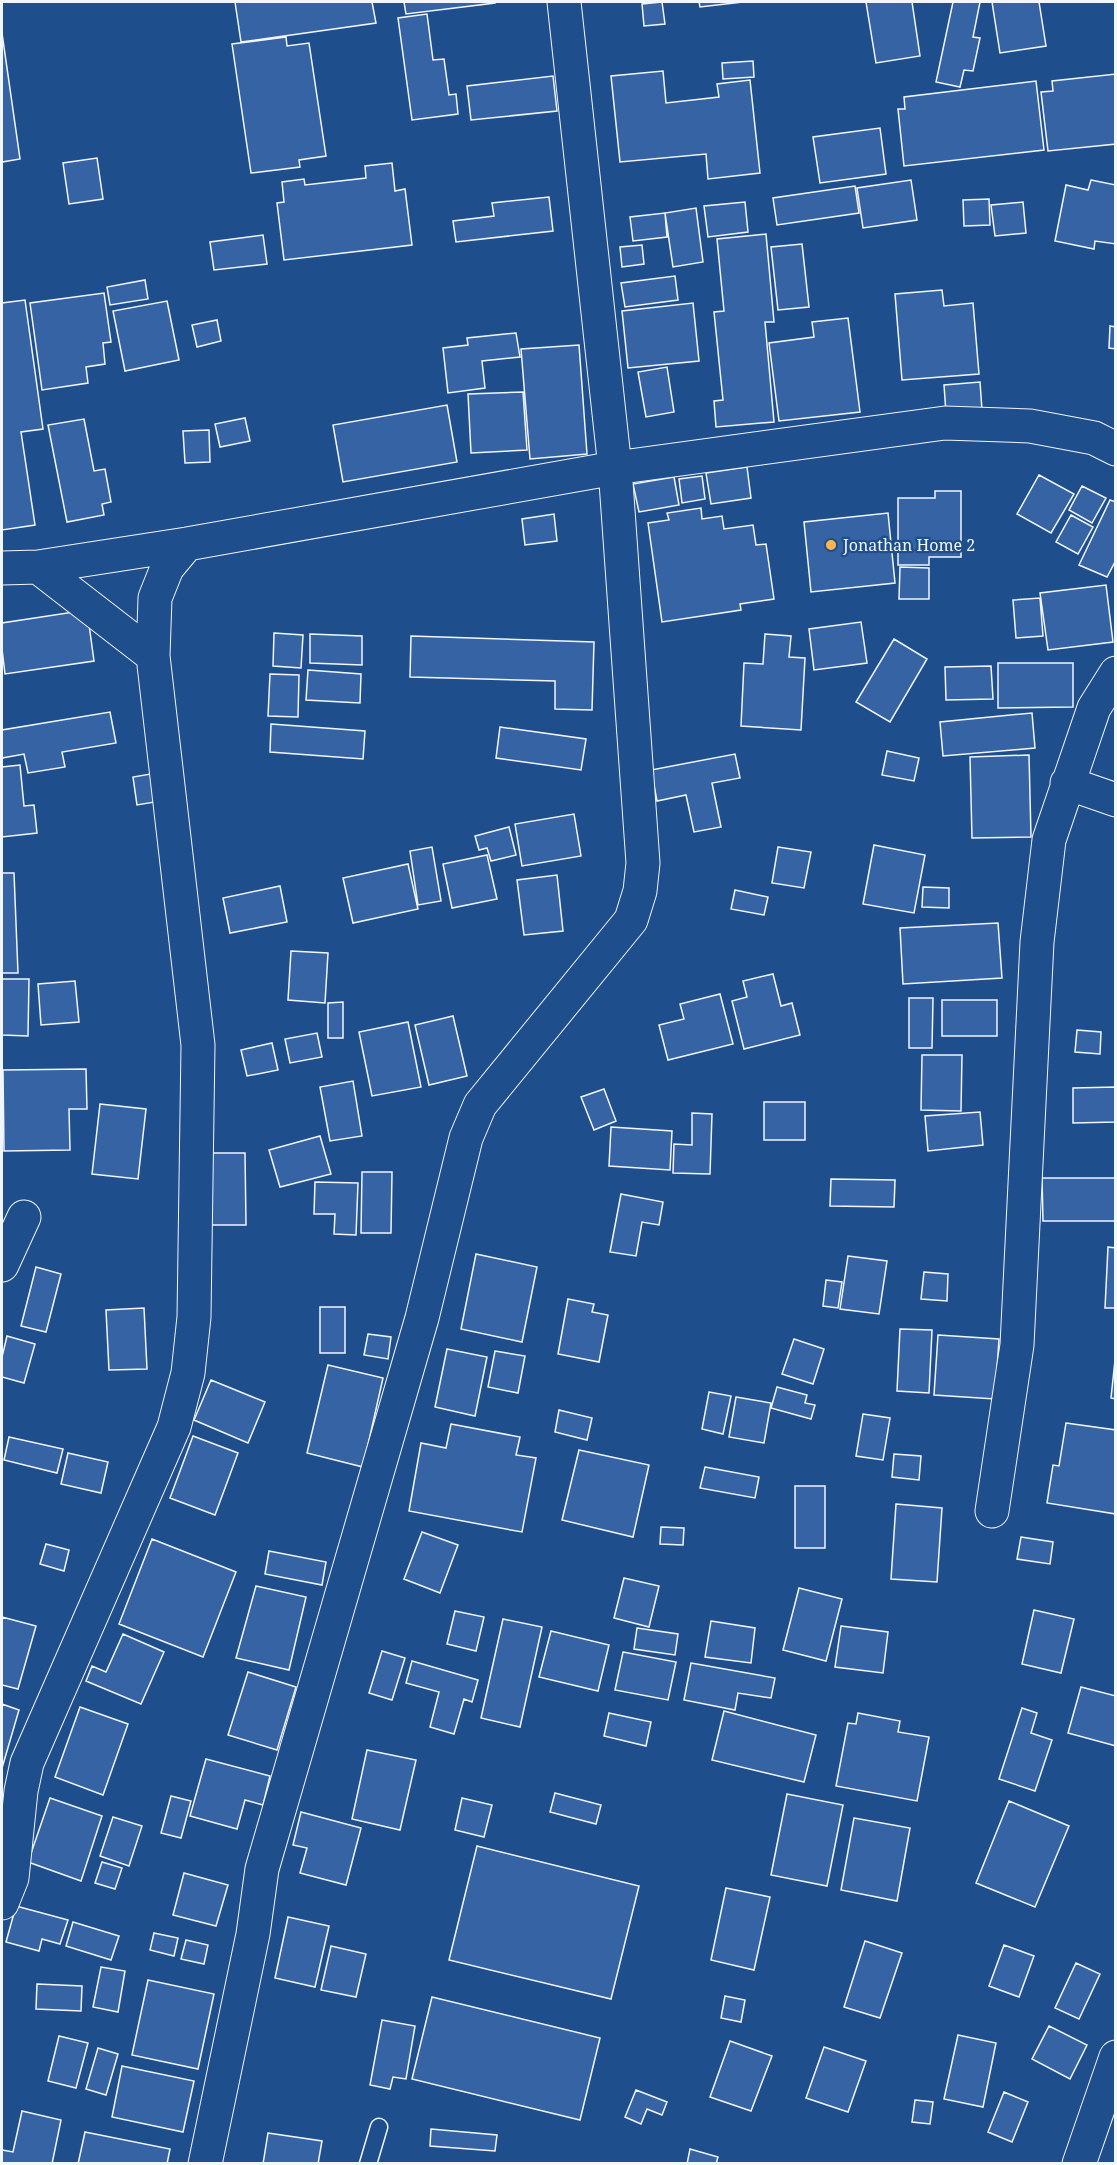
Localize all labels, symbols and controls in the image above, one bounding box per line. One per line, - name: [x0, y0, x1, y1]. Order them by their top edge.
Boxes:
- place label: Jonathan Home 2: [842, 534, 975, 556]
- marker: Jonathan Home 2: [824, 538, 838, 552]

